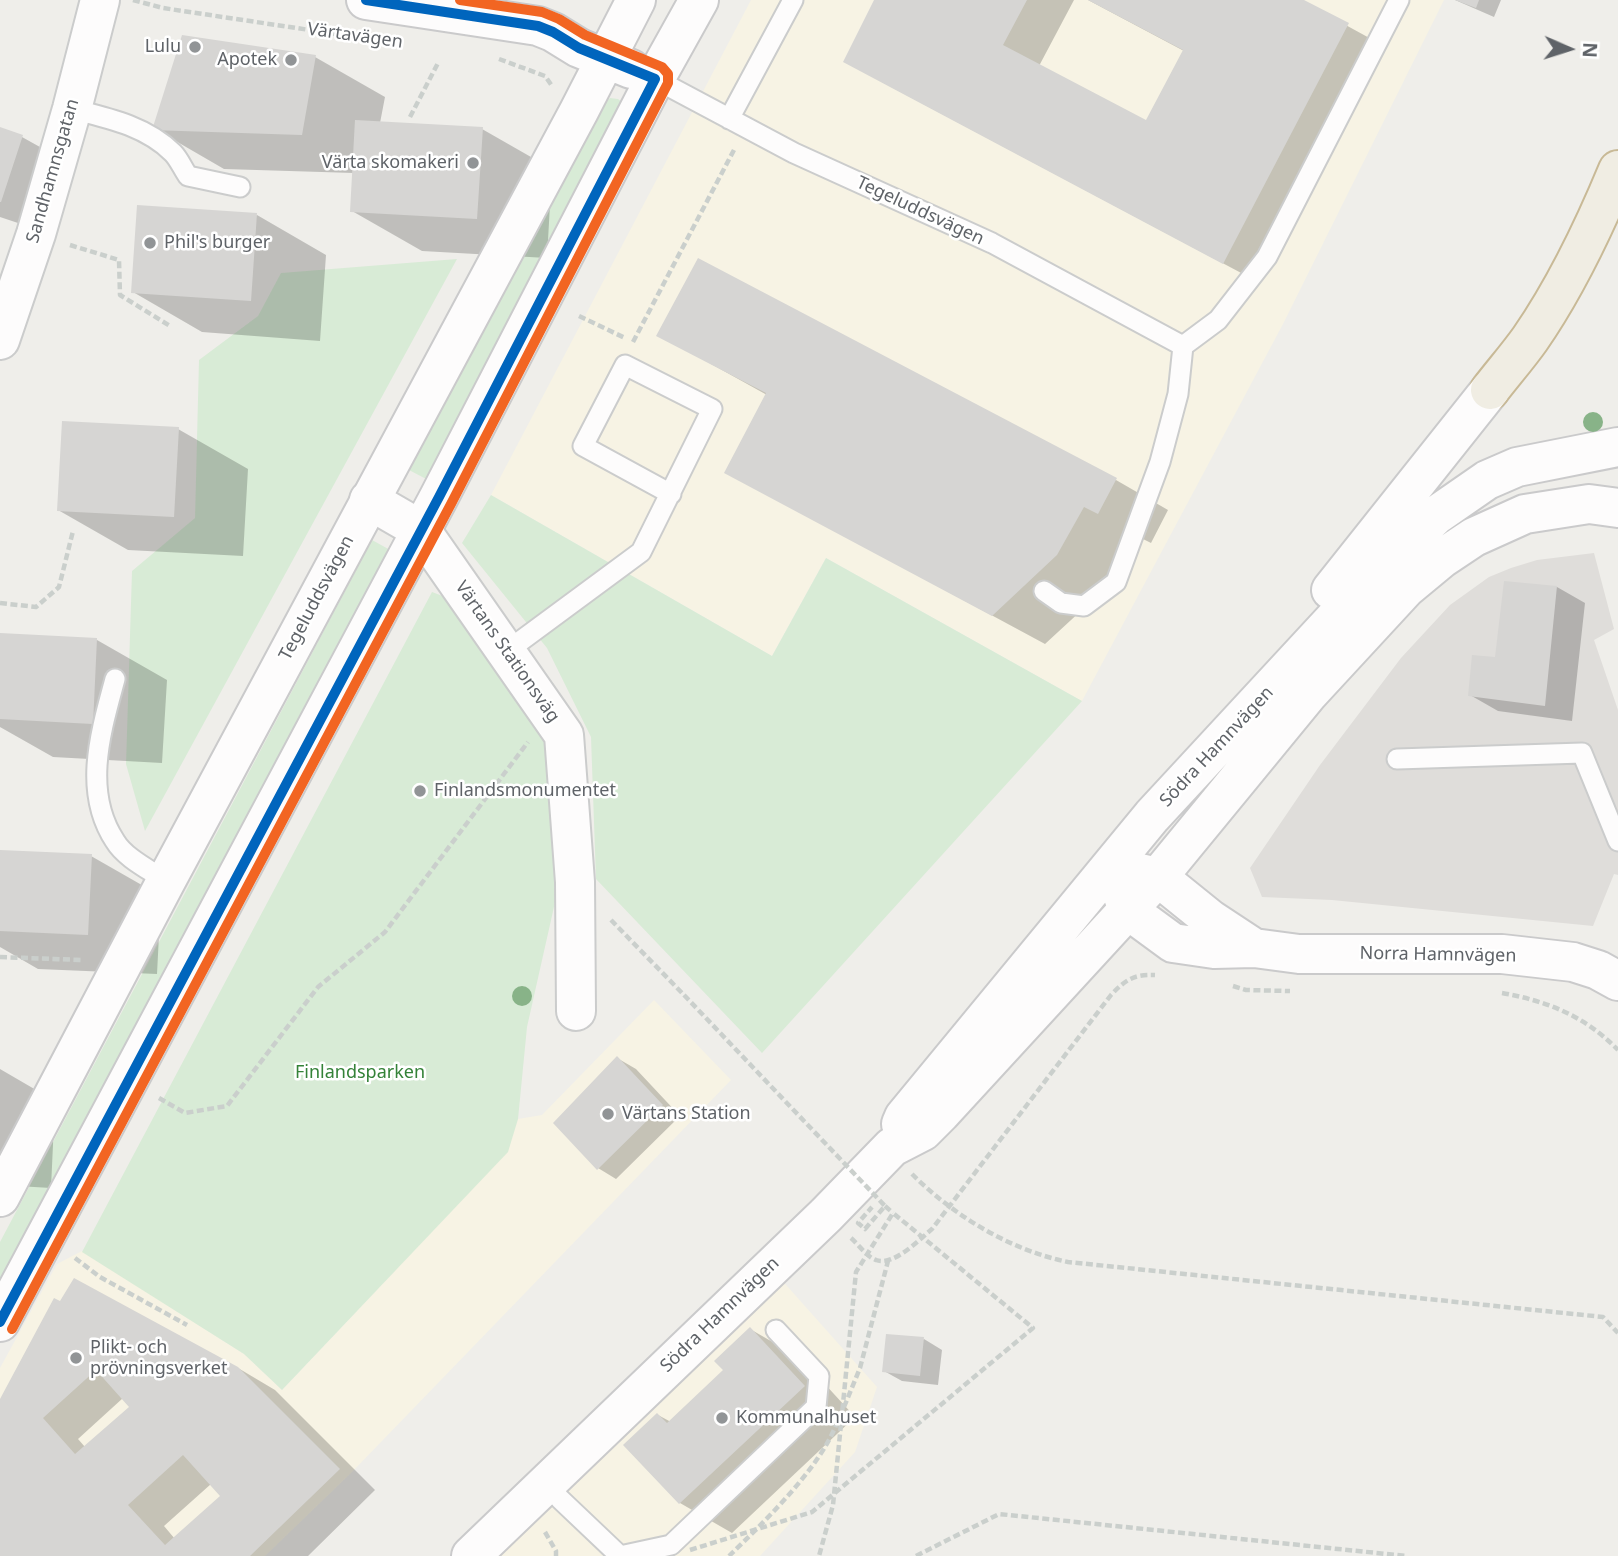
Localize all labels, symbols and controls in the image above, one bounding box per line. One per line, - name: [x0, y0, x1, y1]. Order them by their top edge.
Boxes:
- north arrow: [1534, 14, 1604, 84]
- street label: Värtavägen: [306, 19, 404, 53]
- place label: Lulu: [145, 36, 181, 58]
- marker: Lulu: [187, 39, 203, 55]
- text: N: [1577, 42, 1603, 58]
- place label: Apotek: [217, 49, 277, 71]
- marker: Apotek: [283, 52, 299, 68]
- street label: Sandhamnsgatan: [22, 96, 84, 246]
- place label: Värta skomakeri: [322, 152, 459, 174]
- marker: Värta skomakeri: [465, 155, 481, 171]
- street label: Tegeluddsvägen: [853, 172, 987, 250]
- place label: Phil's burger: [164, 232, 270, 254]
- marker: Phil's burger: [142, 235, 158, 251]
- street label: Tegeluddsvägen: [275, 532, 359, 664]
- street label: Värtans Stationsväg: [450, 577, 564, 727]
- street label: Södra Hamnvägen: [1156, 682, 1278, 812]
- place label: Finlandsmonumentet: [434, 780, 616, 802]
- marker: Finlandsmonumentet: [412, 783, 428, 799]
- street label: Norra Hamnvägen: [1359, 943, 1517, 967]
- park label: Finlandsparken: [295, 1062, 425, 1084]
- place label: Värtans Station: [622, 1103, 751, 1125]
- marker: Värtans Station: [600, 1106, 616, 1122]
- street label: Södra Hamnvägen: [656, 1253, 784, 1377]
- place label: Plikt- och prövningsverket: [90, 1337, 227, 1380]
- marker: Plikt- och prövningsverket: [68, 1350, 84, 1366]
- place label: Kommunalhuset: [736, 1407, 876, 1429]
- marker: Kommunalhuset: [714, 1410, 730, 1426]

